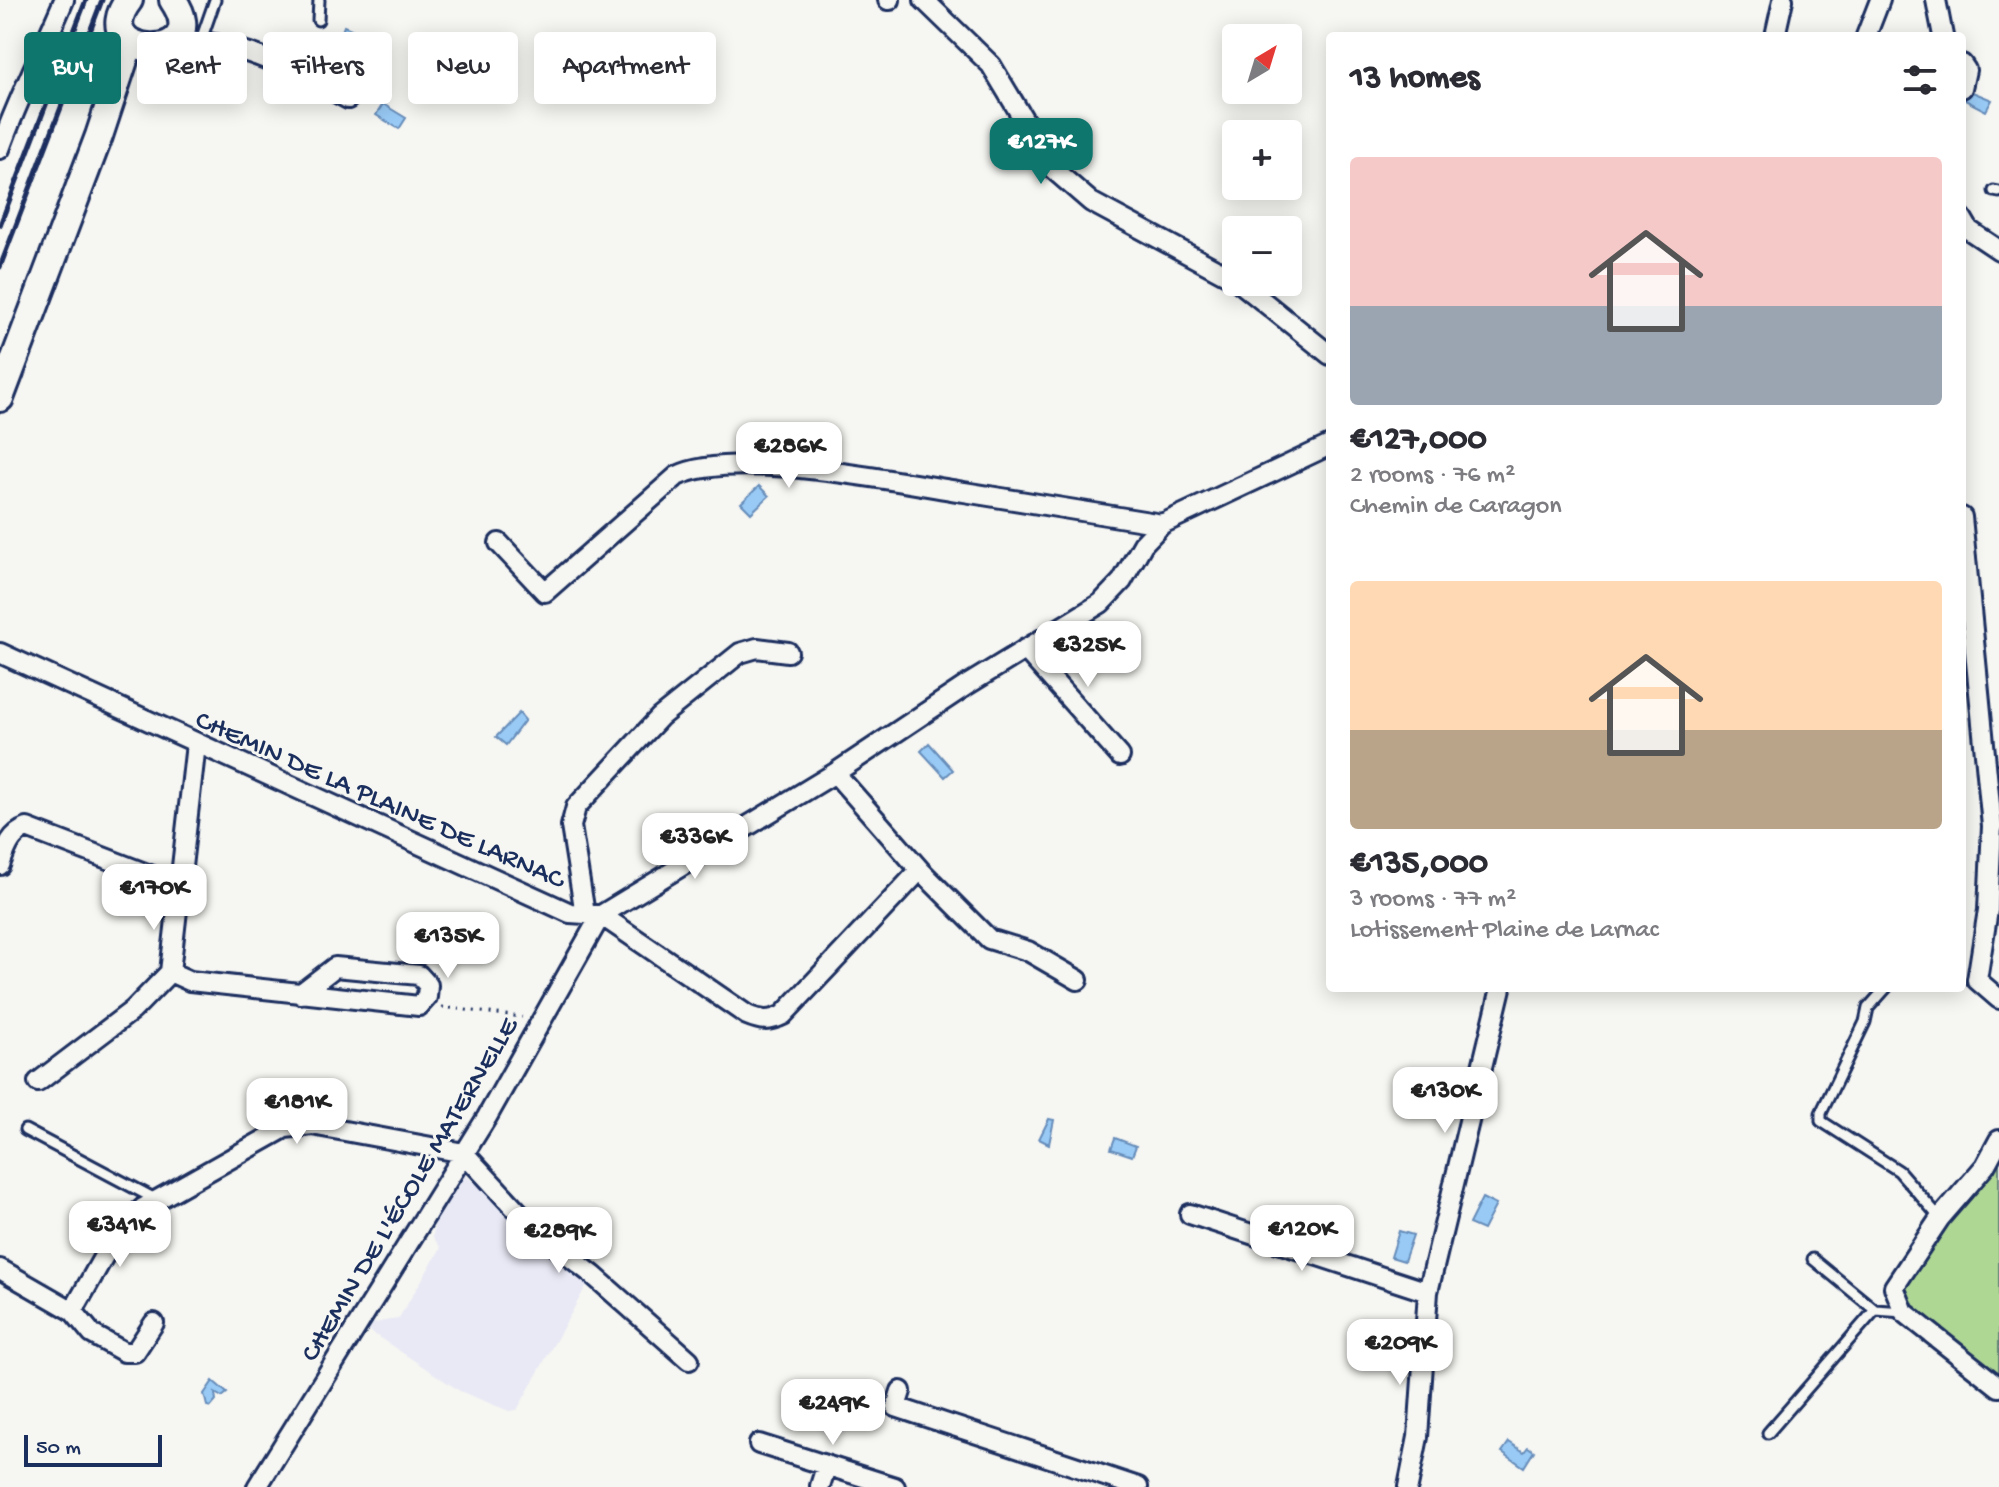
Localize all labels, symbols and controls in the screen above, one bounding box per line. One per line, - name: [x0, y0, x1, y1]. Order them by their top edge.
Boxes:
- north arrow: [1222, 24, 1302, 104]
- map controls: [1222, 24, 1302, 296]
- chip: Buy: [24, 32, 121, 104]
- chip: Rent: [137, 32, 247, 104]
- chip: Filters: [263, 32, 392, 104]
- chip: New: [408, 32, 518, 104]
- chip: Apartment: [534, 32, 716, 104]
- icon: filters: [1898, 58, 1942, 102]
- text: 13 homes: [1350, 60, 1480, 100]
- pin: €127K: [985, 118, 1097, 186]
- button: +: [1222, 120, 1302, 200]
- text: €127K: [1008, 128, 1074, 159]
- icon: home: [1574, 209, 1718, 353]
- button: −: [1222, 216, 1302, 296]
- text: €127,000: [1350, 421, 1487, 461]
- pin: €286K: [733, 422, 845, 490]
- text: €286K: [754, 432, 824, 463]
- text: 2 rooms · 76 m²: [1350, 461, 1515, 492]
- text: Chemin de Caragon: [1350, 492, 1562, 523]
- pin: €325K: [1032, 621, 1144, 689]
- text: €325K: [1053, 631, 1123, 662]
- icon: home: [1574, 633, 1718, 777]
- street label: CHEMIN DE LA PLAINE DE LARNAC: [190, 705, 570, 898]
- pin: €336K: [639, 813, 751, 881]
- text: €336K: [660, 823, 730, 854]
- text: €135,000: [1350, 845, 1488, 885]
- pin: €170K: [98, 864, 210, 932]
- text: €170K: [120, 874, 188, 905]
- text: 3 rooms · 77 m²: [1350, 885, 1516, 916]
- pin: €135K: [392, 912, 504, 980]
- text: Lotissement Plaine de Larnac: [1350, 916, 1659, 947]
- text: €135K: [414, 922, 482, 953]
- street label: CHEMIN DE L'ÉCOLE MATERNELLE: [295, 1011, 528, 1368]
- pin: €130K: [1389, 1067, 1501, 1135]
- text: €130K: [1411, 1077, 1479, 1108]
- pin: €181K: [241, 1078, 353, 1146]
- text: €181K: [264, 1088, 330, 1119]
- pin: €341K: [64, 1201, 176, 1269]
- pin: €120K: [1246, 1205, 1358, 1273]
- pin: €289K: [503, 1207, 615, 1275]
- text: €341K: [87, 1211, 153, 1242]
- text: €120K: [1268, 1215, 1336, 1246]
- text: €289K: [524, 1217, 594, 1248]
- pin: €209K: [1344, 1319, 1456, 1387]
- text: €209K: [1365, 1329, 1435, 1360]
- pin: €249K: [777, 1379, 889, 1447]
- text: €249K: [799, 1389, 867, 1420]
- scale bar: [24, 1431, 162, 1467]
- text: 50 m: [36, 1436, 81, 1462]

